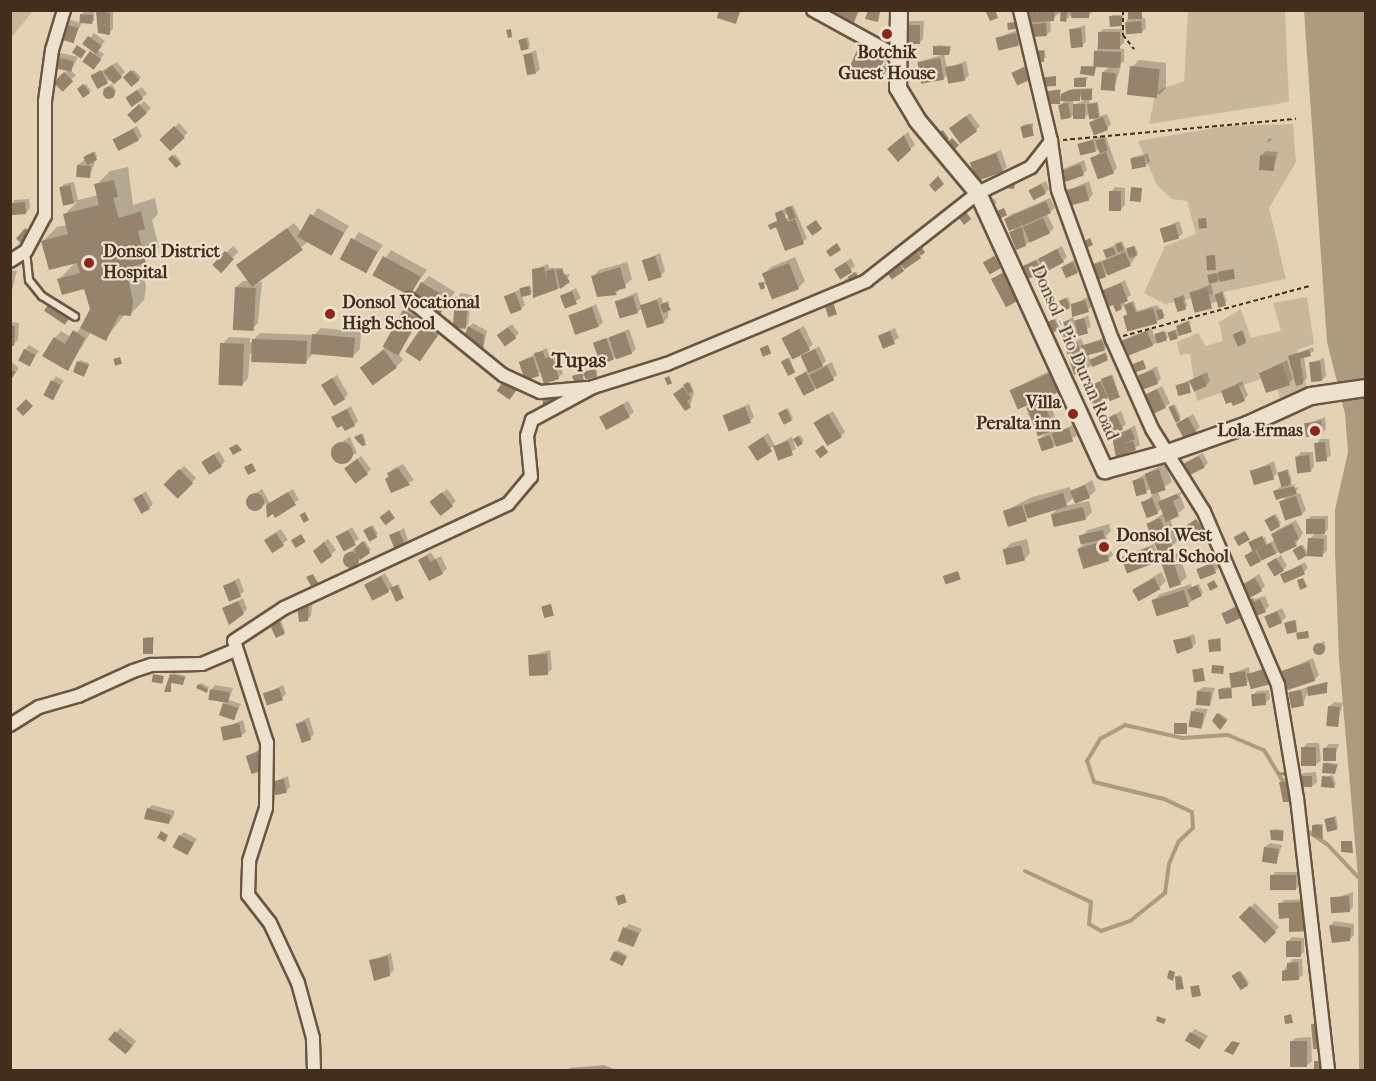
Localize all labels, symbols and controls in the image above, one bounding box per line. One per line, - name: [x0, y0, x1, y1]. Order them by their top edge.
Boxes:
- marker: Botchik Guest House: [880, 27, 894, 41]
- place label: Botchik Guest House: [838, 43, 936, 86]
- place label: Donsol District Hospital: [103, 242, 220, 284]
- marker: Donsol District Hospital: [80, 254, 98, 272]
- street label: Donsol - Pio Duran Road: [1026, 262, 1122, 444]
- place label: Donsol Vocational High School: [342, 293, 480, 336]
- marker: Donsol Vocational High School: [323, 307, 337, 321]
- district label: Tupas: [552, 347, 606, 373]
- place label: Villa Peralta inn: [976, 393, 1061, 436]
- marker: Villa Peralta inn: [1066, 407, 1080, 421]
- place label: Lola Ermas: [1217, 420, 1303, 442]
- marker: Lola Ermas: [1308, 424, 1322, 438]
- place label: Donsol West Central School: [1116, 526, 1229, 568]
- marker: Donsol West Central School: [1097, 540, 1111, 554]

